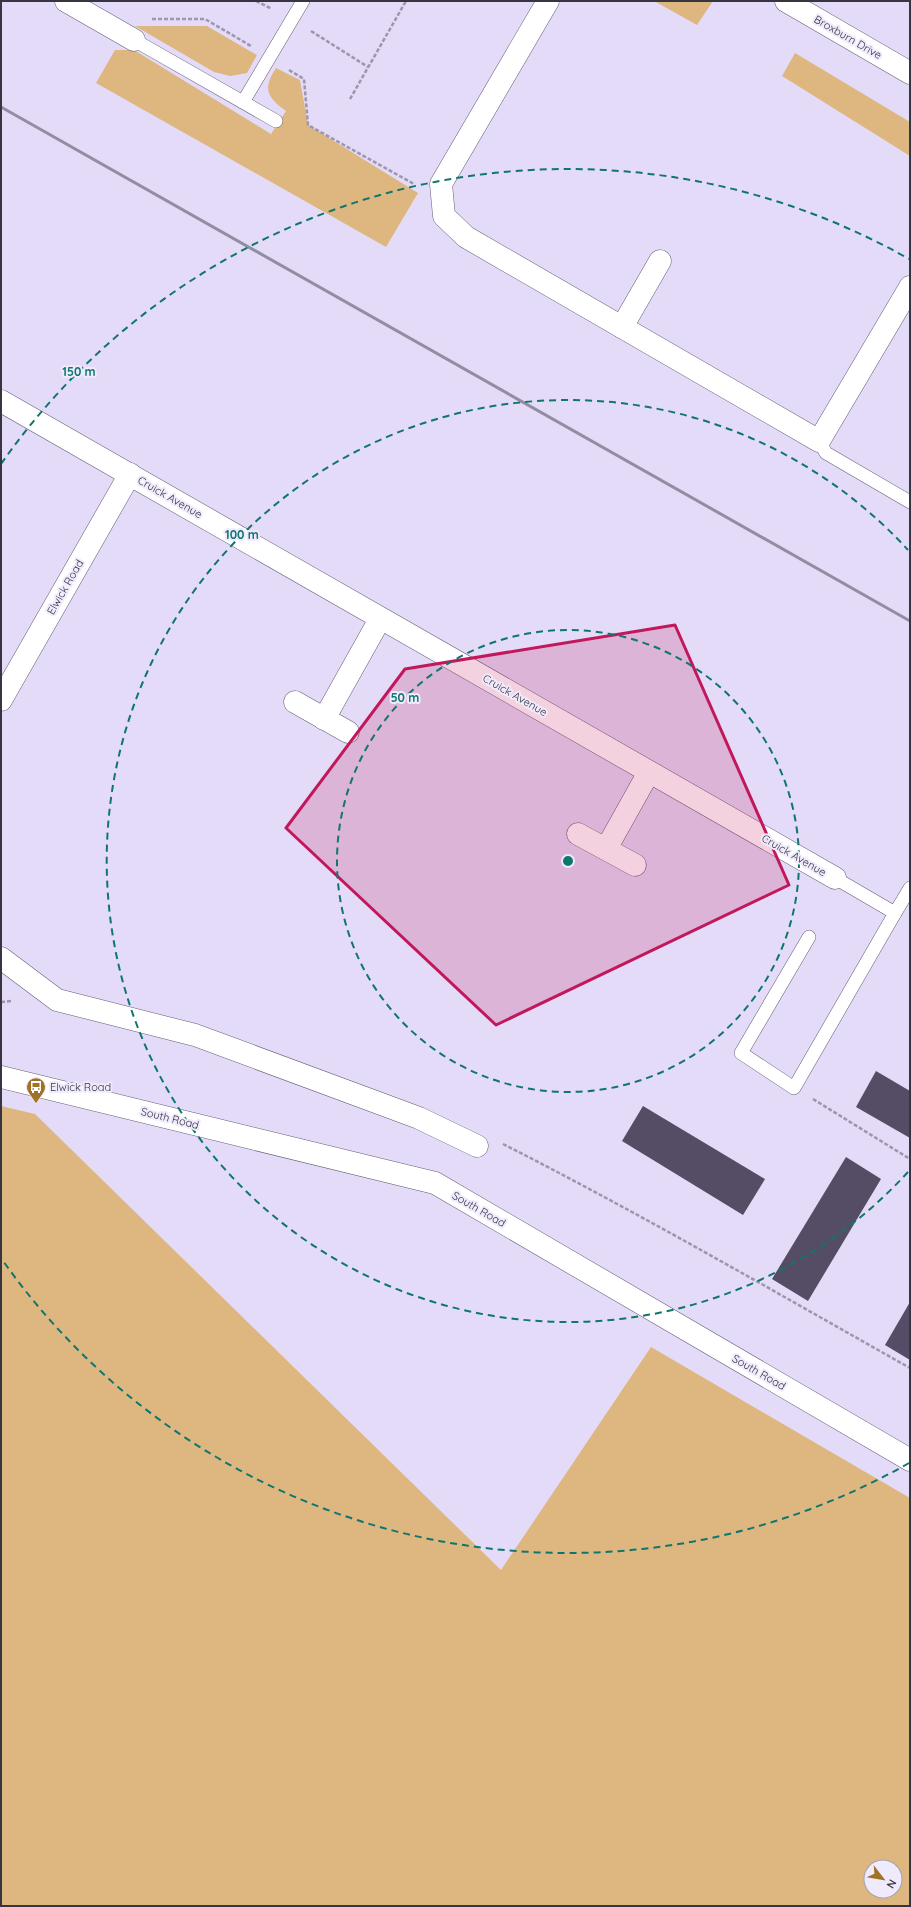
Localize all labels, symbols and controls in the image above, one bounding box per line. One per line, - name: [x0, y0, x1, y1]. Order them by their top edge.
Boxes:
- street label: Broxburn Drive: [812, 12, 884, 62]
- text: 150 m: [62, 364, 96, 379]
- street label: Cruick Avenue: [135, 473, 205, 521]
- text: 100 m: [225, 527, 259, 542]
- street label: Elwick Road: [44, 557, 86, 617]
- street label: Cruick Avenue: [480, 671, 550, 719]
- text: 50 m: [391, 690, 419, 705]
- street label: Cruick Avenue: [759, 831, 829, 879]
- centre of rings: [561, 854, 575, 868]
- bus stop icon: Elwick Road: [25, 1076, 47, 1104]
- place label: Elwick Road: [50, 1080, 111, 1094]
- street label: South Road: [140, 1104, 200, 1132]
- street label: South Road: [450, 1188, 508, 1230]
- street label: South Road: [730, 1351, 788, 1393]
- north arrow: [863, 1859, 903, 1899]
- text: N: [883, 1877, 900, 1891]

